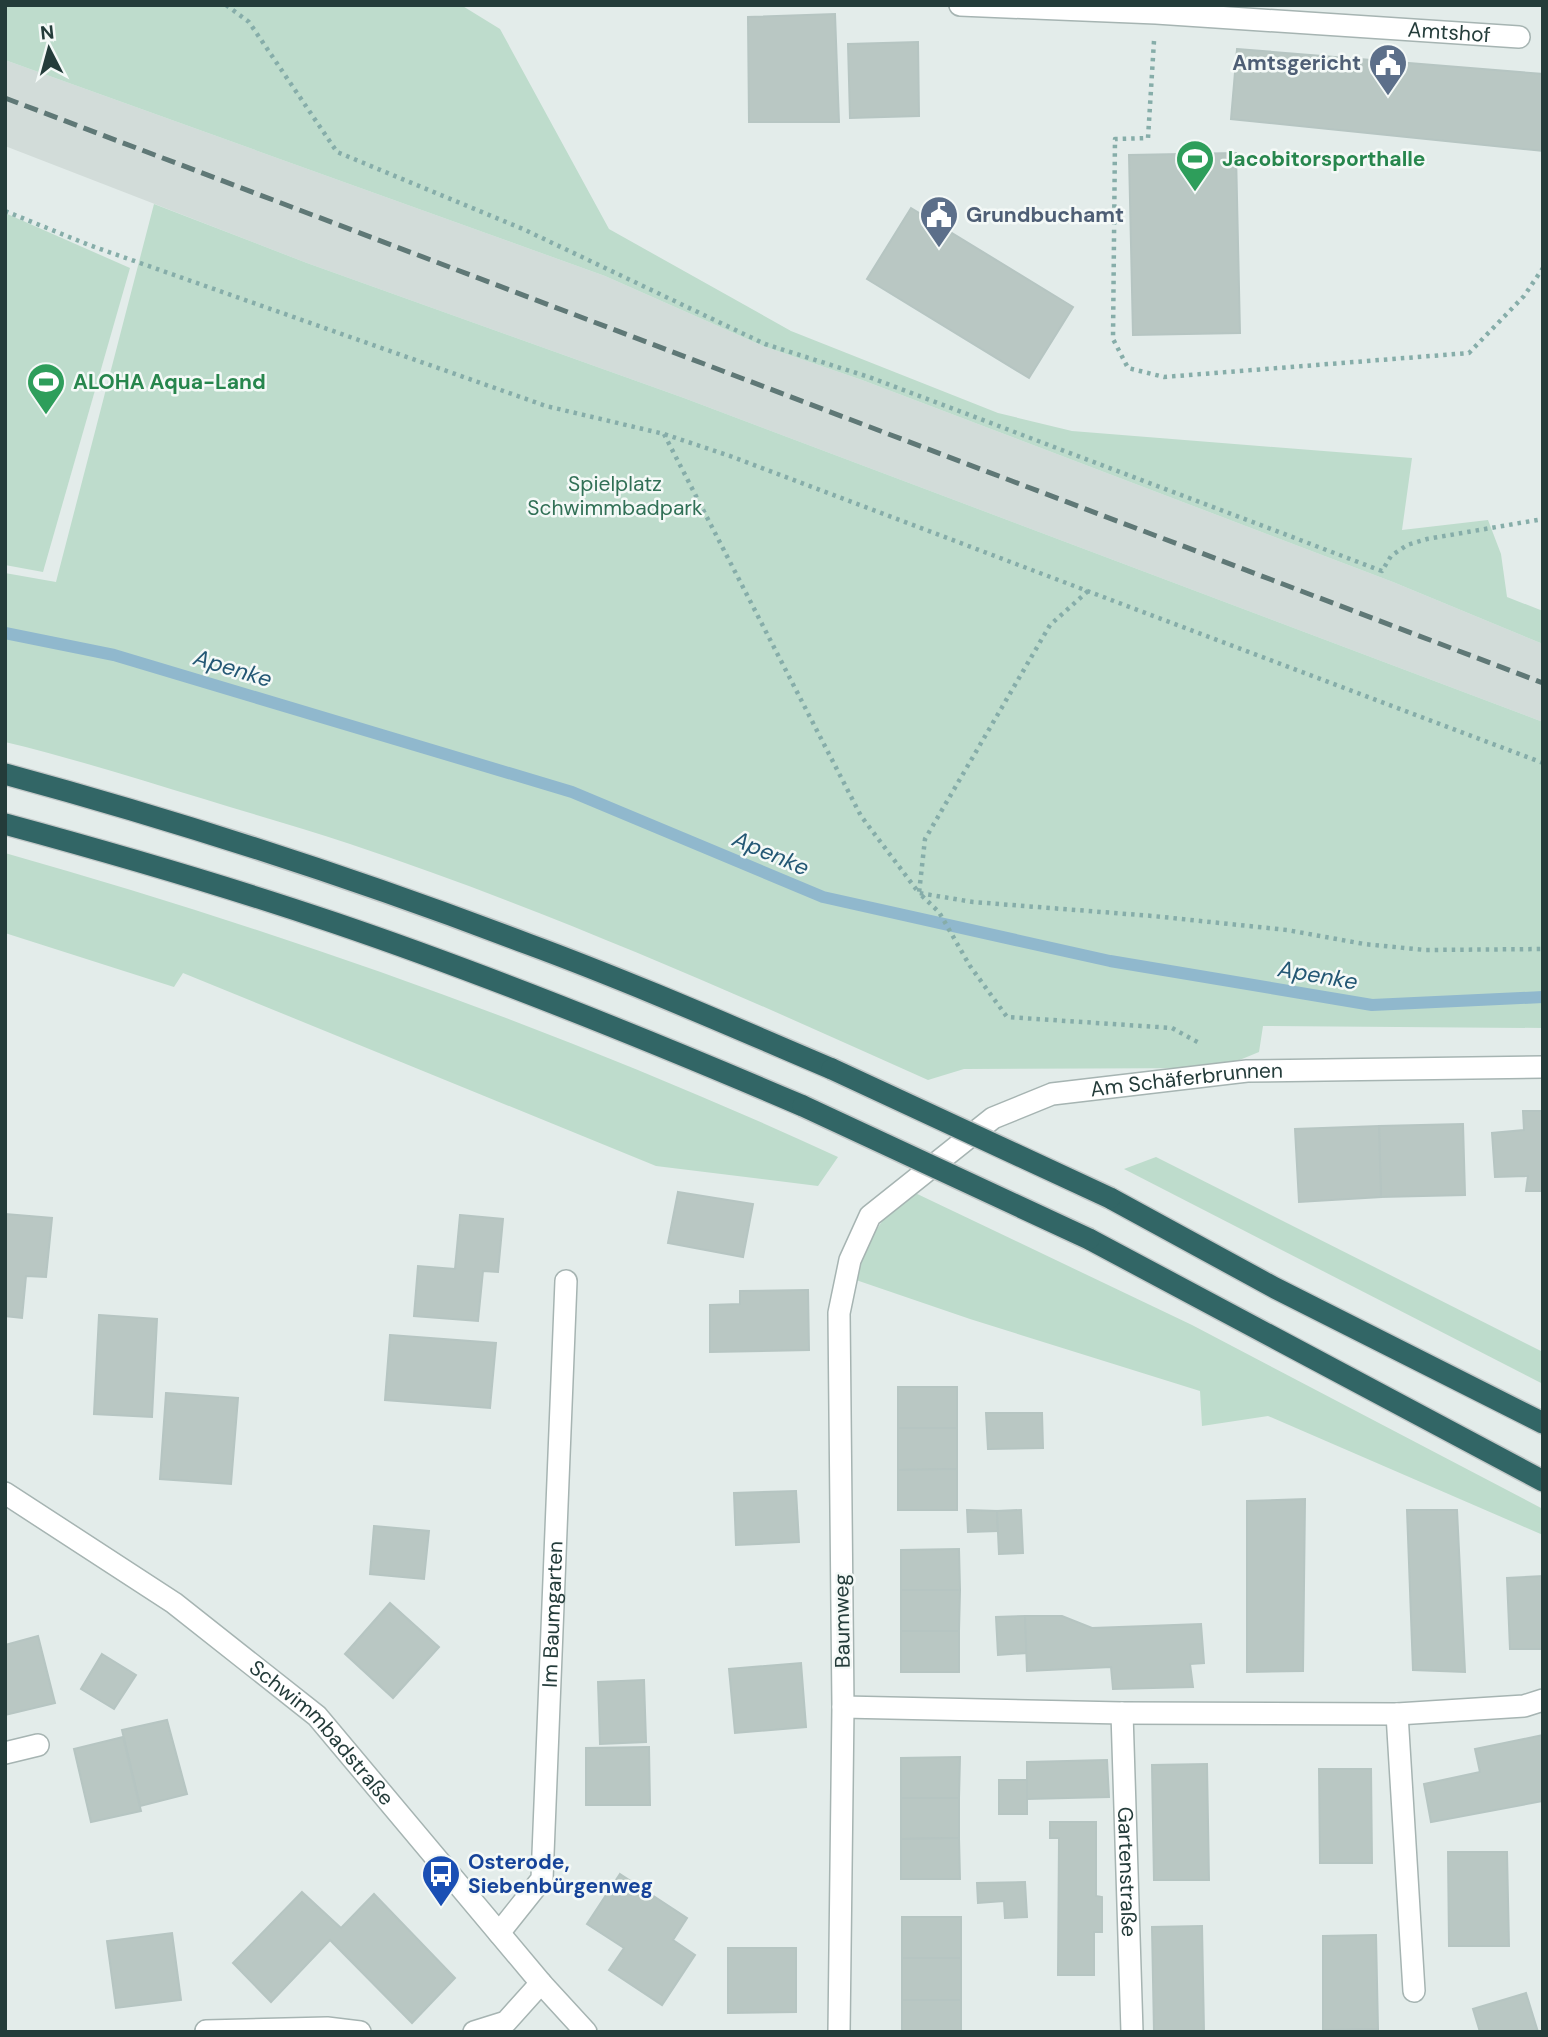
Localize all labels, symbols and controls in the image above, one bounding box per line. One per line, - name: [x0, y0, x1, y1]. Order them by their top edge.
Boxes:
- north arrow: [14, 14, 84, 84]
- street label: Amtshof: [1407, 16, 1492, 49]
- text: N: [39, 19, 55, 46]
- public building icon: Amtsgericht: [1367, 42, 1409, 97]
- place label: Amtsgericht: [1232, 49, 1361, 77]
- sports icon: Jacobitorsporthalle: [1174, 138, 1216, 193]
- place label: Jacobitorsporthalle: [1222, 145, 1426, 173]
- public building icon: Grundbuchamt: [918, 194, 960, 249]
- place label: Grundbuchamt: [966, 201, 1124, 229]
- sports icon: ALOHA Aqua-Land: [25, 361, 67, 416]
- place label: ALOHA Aqua-Land: [73, 368, 266, 396]
- park label: Spielplatz Schwimmbadpark: [527, 470, 703, 522]
- water label: Apenke: [189, 642, 276, 694]
- water label: Apenke: [727, 823, 814, 882]
- water label: Apenke: [1275, 953, 1360, 997]
- street label: Am Schäferbrunnen: [1089, 1057, 1283, 1103]
- street label: Im Baumgarten: [536, 1540, 570, 1688]
- street label: Baumweg: [827, 1573, 857, 1668]
- street label: Schwimmbadstraße: [243, 1654, 400, 1812]
- street label: Gartenstraße: [1111, 1806, 1143, 1937]
- place label: Osterode, Siebenbürgenweg: [468, 1848, 653, 1900]
- bus stop icon: Osterode, Siebenbürgenweg: [420, 1853, 462, 1908]

